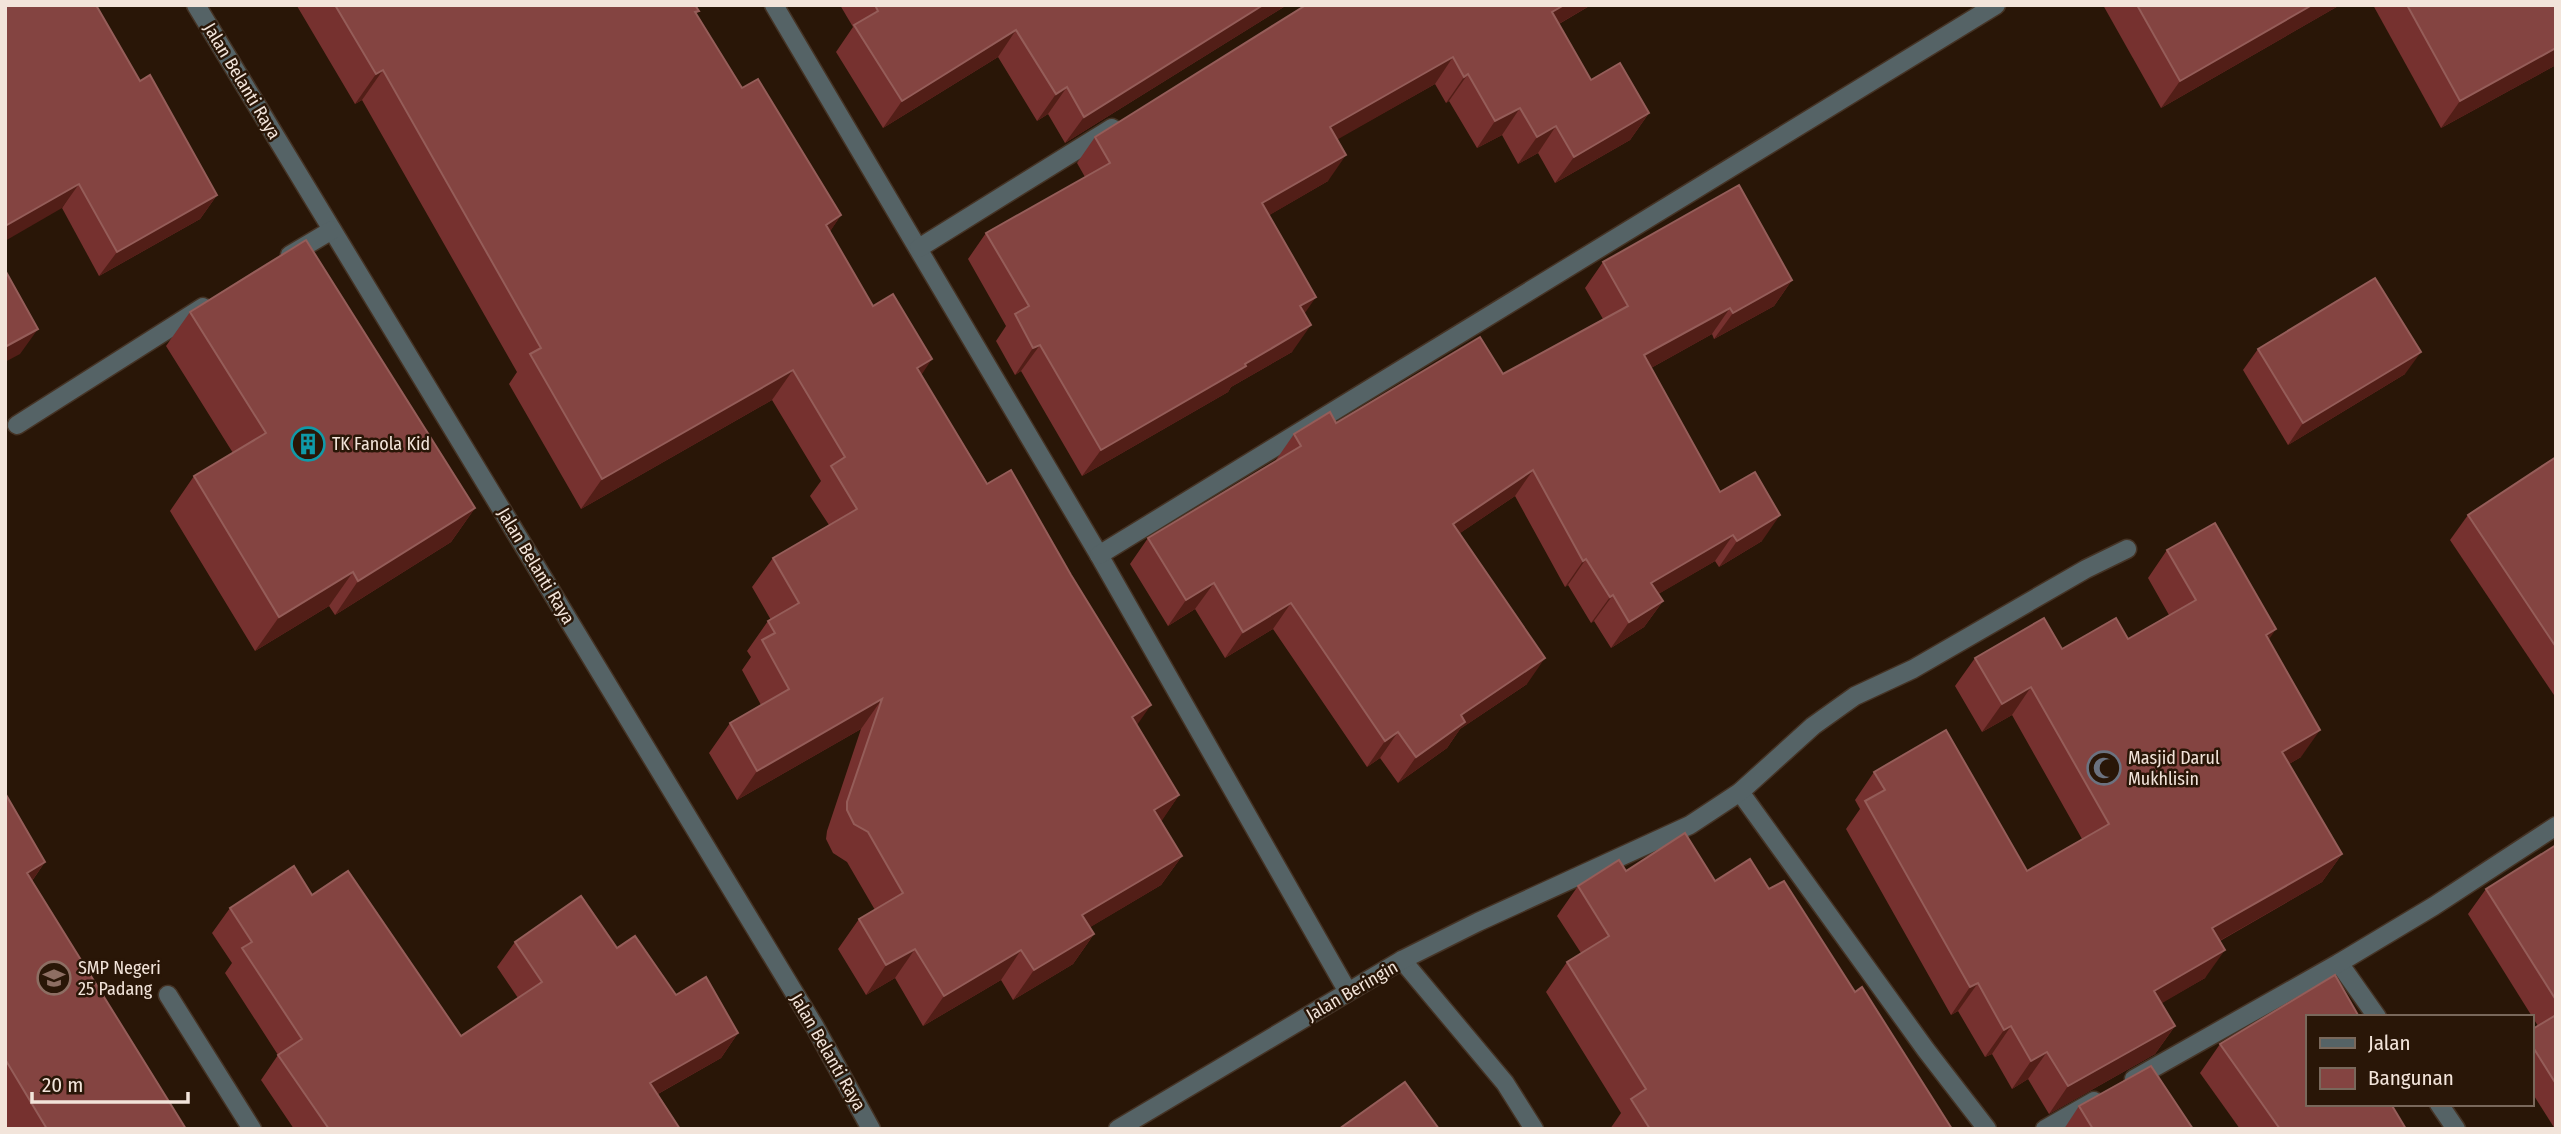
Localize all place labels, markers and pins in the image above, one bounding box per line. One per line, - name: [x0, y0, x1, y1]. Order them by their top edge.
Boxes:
- building icon: TK Fanola Kid: [289, 425, 327, 463]
- place label: TK Fanola Kid: [332, 433, 430, 455]
- place label: Masjid Darul Mukhlisin: [2128, 747, 2220, 790]
- mosque icon: Masjid Darul Mukhlisin: [2085, 749, 2123, 787]
- place label: SMP Negeri 25 Padang: [78, 957, 161, 1000]
- school or university icon: SMP Negeri 25 Padang: [35, 959, 73, 997]

